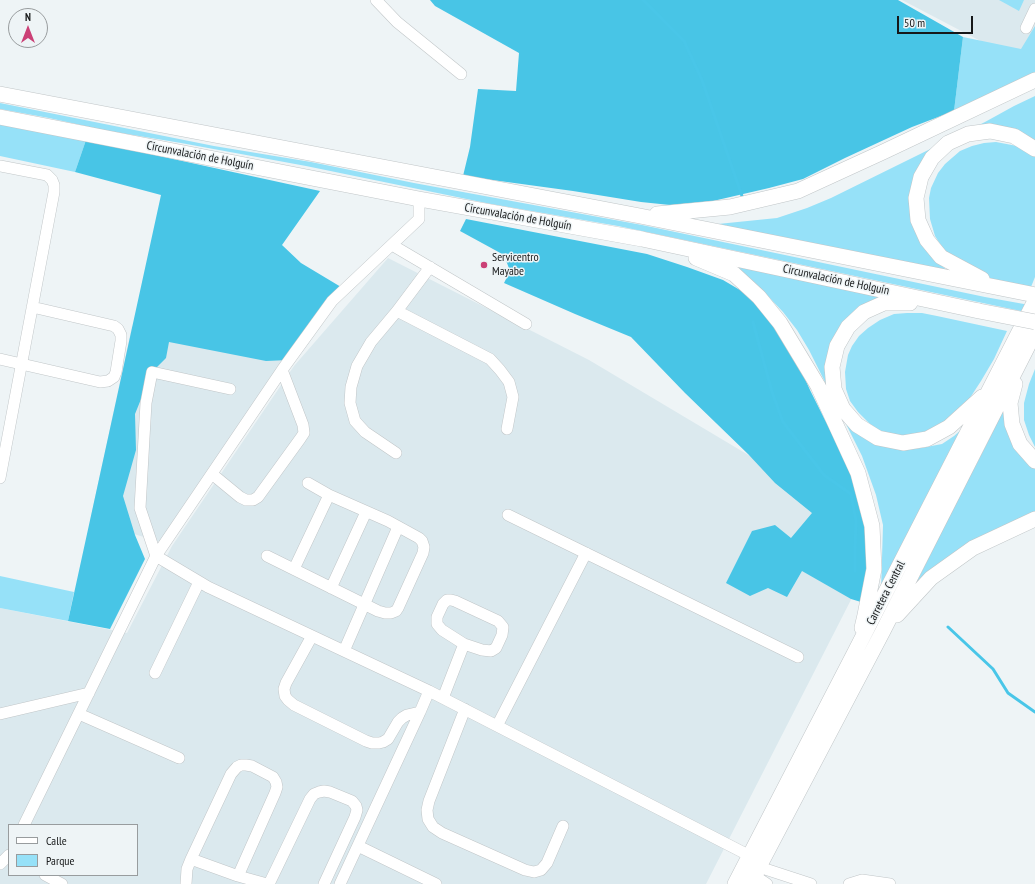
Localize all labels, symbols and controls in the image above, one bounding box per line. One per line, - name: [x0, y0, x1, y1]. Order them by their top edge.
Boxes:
- north arrow: [8, 8, 48, 48]
- scale bar: [899, 8, 975, 34]
- text: N: [25, 10, 31, 24]
- text: 50 m: [904, 15, 925, 30]
- street label: Circunvalación de Holguín: [145, 139, 255, 173]
- street label: Circunvalación de Holguín: [463, 200, 573, 234]
- place label: Servicentro Mayabe: [492, 251, 539, 279]
- marker: Servicentro Mayabe: [479, 260, 489, 270]
- street label: Circunvalación de Holguín: [781, 262, 891, 298]
- street label: Carretera Central: [864, 559, 908, 627]
- legend: [8, 824, 138, 876]
- text: Calle: [46, 833, 67, 848]
- text: Parque: [46, 853, 75, 868]

